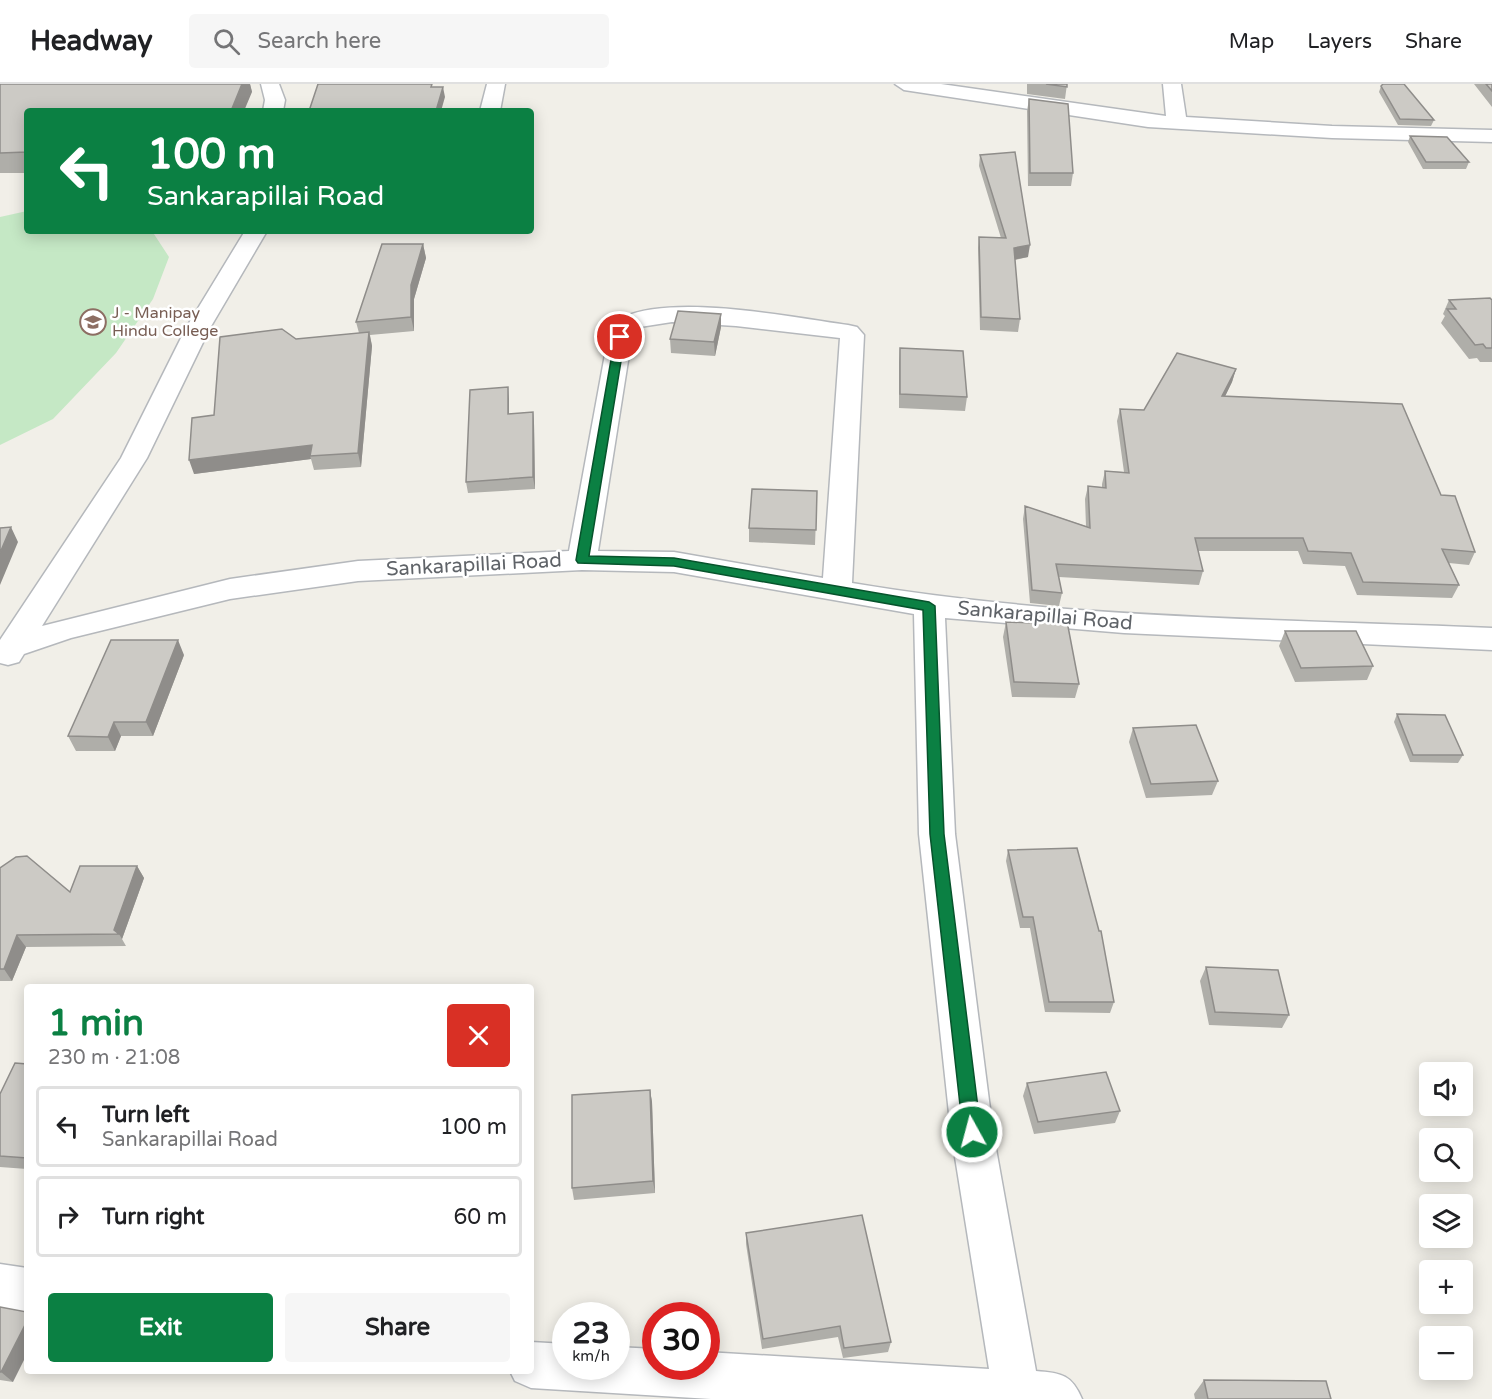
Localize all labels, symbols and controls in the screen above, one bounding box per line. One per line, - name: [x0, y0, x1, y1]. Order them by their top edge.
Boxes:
- search box: [189, 14, 609, 68]
- text: Headway: [30, 24, 153, 58]
- icon: search: [210, 25, 243, 58]
- text: Search here: [258, 28, 381, 54]
- text: Map: [1229, 29, 1274, 54]
- text: Layers: [1307, 29, 1372, 54]
- text: Share: [1405, 29, 1462, 54]
- text: 100 m: [147, 129, 276, 180]
- icon: left: [48, 132, 126, 210]
- text: Sankarapillai Road: [147, 180, 384, 213]
- place label: J - Manipay Hindu College: [112, 303, 218, 341]
- school or university icon: J - Manipay Hindu College: [78, 307, 108, 337]
- pin: [594, 311, 645, 362]
- icon: arrive: [603, 320, 636, 353]
- street label: Sankarapillai Road: [386, 548, 562, 582]
- street label: Sankarapillai Road: [956, 596, 1134, 636]
- text: 1 min: [48, 1002, 144, 1045]
- button: close: [447, 1004, 510, 1067]
- text: 230 m · 21:08: [48, 1046, 180, 1070]
- map controls: [1419, 1062, 1473, 1380]
- button: sound: [1419, 1062, 1473, 1116]
- position arrow: [940, 1100, 1004, 1164]
- text: Turn left: [102, 1102, 190, 1128]
- icon: left: [51, 1110, 84, 1143]
- text: 100 m: [440, 1114, 507, 1140]
- text: Sankarapillai Road: [102, 1128, 278, 1152]
- button: search: [1419, 1128, 1473, 1182]
- button: layers: [1419, 1194, 1473, 1248]
- icon: right: [51, 1200, 84, 1233]
- text: Turn right: [102, 1204, 204, 1230]
- text: 60 m: [453, 1204, 507, 1230]
- button: +: [1419, 1260, 1473, 1314]
- button: Exit: [48, 1293, 273, 1362]
- button: Share: [285, 1293, 510, 1362]
- speed limit sign: 30: [642, 1302, 720, 1380]
- text: 23: [572, 1315, 610, 1352]
- button: −: [1419, 1326, 1473, 1380]
- text: km/h: [572, 1347, 610, 1365]

